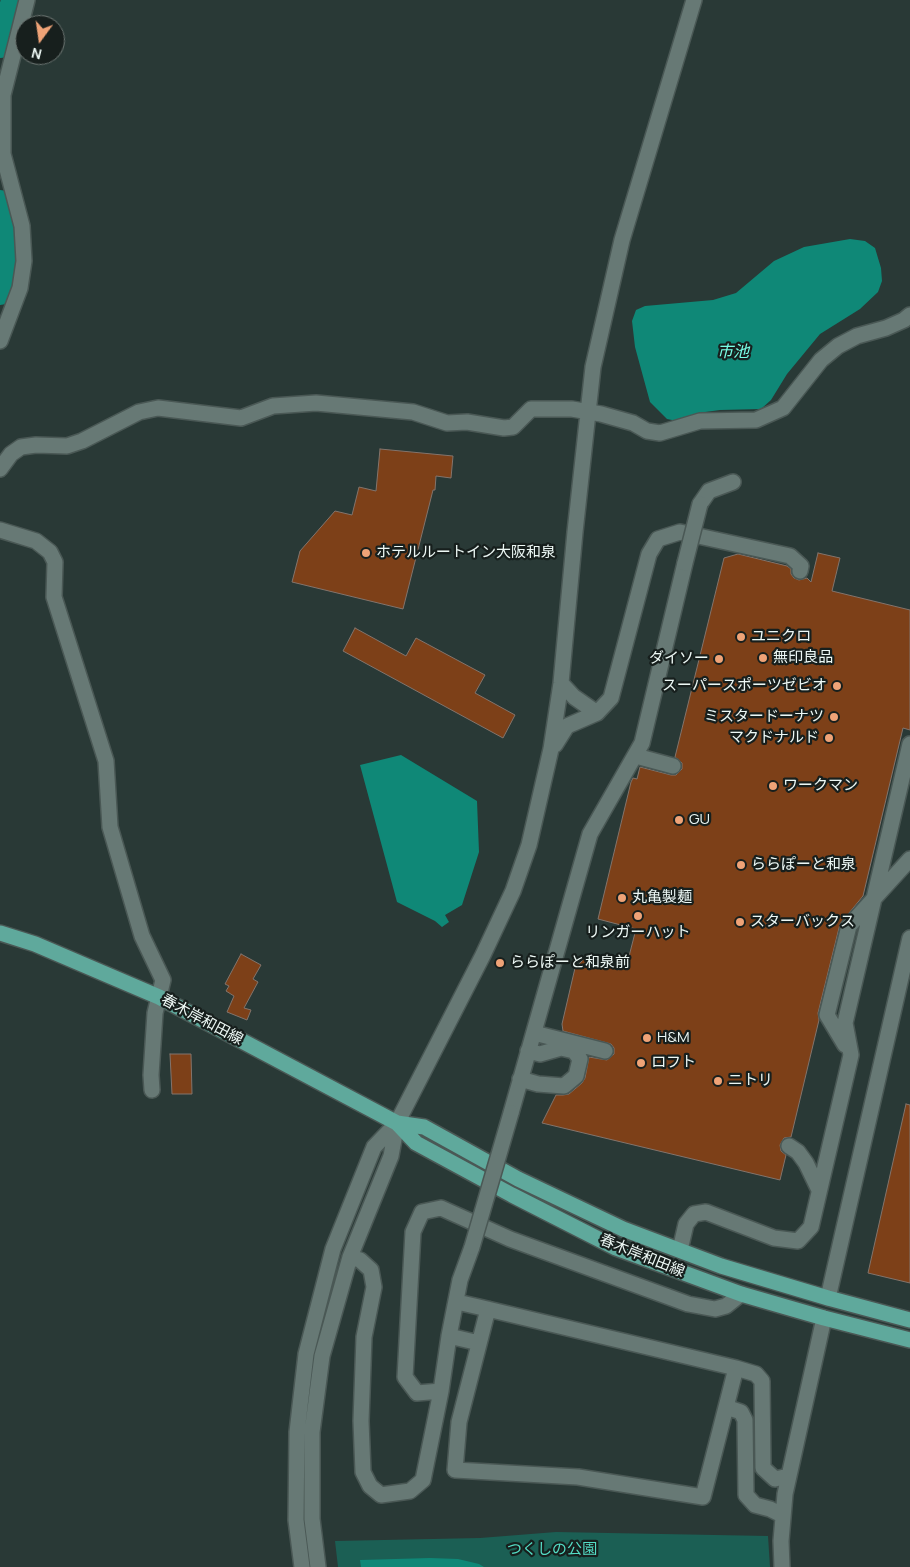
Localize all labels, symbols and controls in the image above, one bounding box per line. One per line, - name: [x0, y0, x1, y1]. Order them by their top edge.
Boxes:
- north arrow: [15, 15, 65, 65]
- text: N: [29, 44, 44, 65]
- water label: 市池: [717, 343, 749, 363]
- place label: ホテルルートイン大阪和泉: [376, 544, 556, 562]
- marker: ホテルルートイン大阪和泉: [360, 547, 372, 559]
- place label: ユニクロ: [751, 628, 811, 646]
- marker: ユニクロ: [735, 631, 747, 643]
- place label: 無印良品: [773, 649, 833, 667]
- place label: ダイソー: [649, 650, 709, 668]
- marker: 無印良品: [757, 652, 769, 664]
- marker: ダイソー: [713, 653, 725, 665]
- place label: スーパースポーツゼビオ: [662, 677, 827, 695]
- marker: スーパースポーツゼビオ: [831, 680, 843, 692]
- place label: ミスタードーナツ: [704, 708, 824, 726]
- marker: ミスタードーナツ: [828, 711, 840, 723]
- place label: マクドナルド: [729, 729, 819, 747]
- marker: マクドナルド: [823, 732, 835, 744]
- place label: ワークマン: [783, 777, 858, 795]
- marker: ワークマン: [767, 780, 779, 792]
- place label: GU: [689, 811, 710, 829]
- marker: GU: [673, 814, 685, 826]
- place label: ららぽーと和泉: [751, 856, 856, 874]
- marker: ららぽーと和泉: [735, 859, 747, 871]
- place label: 丸亀製麺: [632, 889, 692, 907]
- marker: 丸亀製麺: [616, 892, 628, 904]
- marker: リンガーハット: [632, 910, 644, 922]
- place label: スターバックス: [750, 913, 855, 931]
- marker: スターバックス: [734, 916, 746, 928]
- place label: リンガーハット: [586, 924, 690, 942]
- place label: ららぽーと和泉前: [510, 954, 630, 972]
- marker: ららぽーと和泉前: [494, 957, 506, 969]
- street label: 春木岸和田線: [158, 991, 246, 1049]
- place label: H&M: [657, 1029, 690, 1047]
- marker: H&M: [641, 1032, 653, 1044]
- place label: ロフト: [651, 1054, 696, 1072]
- marker: ロフト: [635, 1057, 647, 1069]
- place label: ニトリ: [728, 1072, 773, 1090]
- marker: ニトリ: [712, 1075, 724, 1087]
- street label: 春木岸和田線: [597, 1231, 687, 1281]
- park label: つくしの公園: [507, 1541, 597, 1559]

